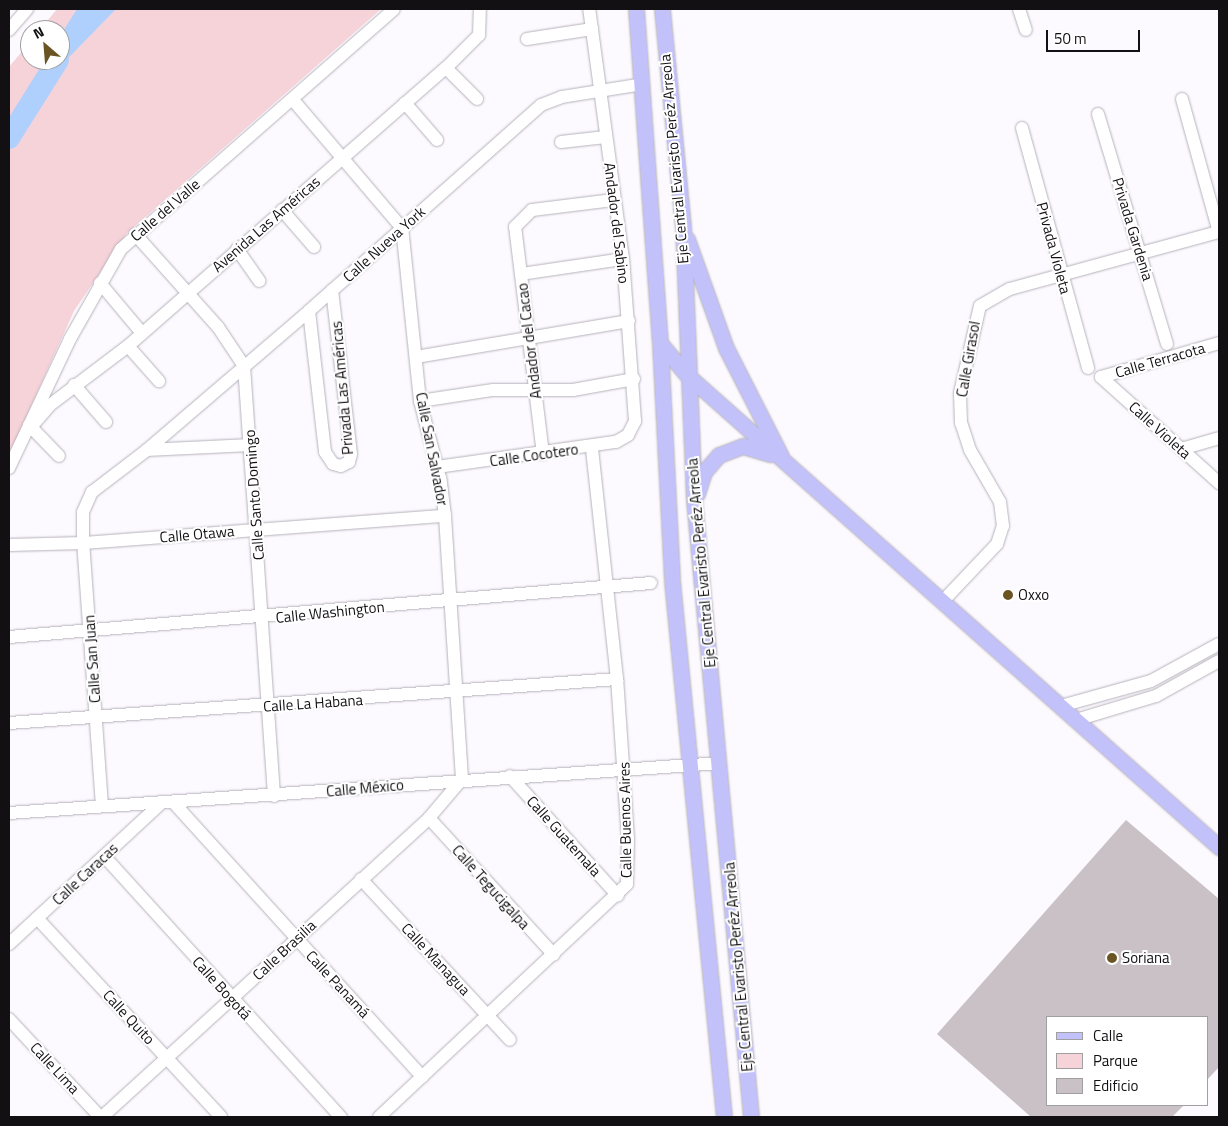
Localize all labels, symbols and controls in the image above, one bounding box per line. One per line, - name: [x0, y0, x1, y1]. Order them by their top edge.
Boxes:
- north arrow: [20, 20, 70, 70]
- scale bar: [1048, 20, 1142, 52]
- text: N: [29, 21, 47, 44]
- text: 50 m: [1054, 27, 1087, 50]
- street label: Eje Central Evaristo Peréz Arreola: [656, 53, 692, 265]
- street label: Andador del Sabino: [601, 161, 633, 285]
- street label: Avenida Las Américas: [208, 172, 324, 276]
- street label: Calle del Valle: [127, 175, 203, 245]
- street label: Privada Gardenia: [1109, 175, 1157, 283]
- street label: Privada Violeta: [1033, 200, 1075, 296]
- street label: Calle Nueva York: [339, 202, 429, 286]
- street label: Andador del Cacao: [513, 282, 545, 400]
- street label: Calle Girasol: [952, 319, 984, 399]
- street label: Privada Las Américas: [327, 320, 357, 456]
- street label: Calle Terracota: [1113, 339, 1207, 381]
- street label: Calle San Salvador: [412, 391, 452, 507]
- street label: Calle Violeta: [1125, 397, 1195, 463]
- street label: Calle Santo Domingo: [240, 429, 268, 561]
- street label: Calle Cocotero: [488, 440, 580, 470]
- street label: Eje Central Evaristo Peréz Arreola: [683, 457, 719, 669]
- street label: Calle Otawa: [159, 522, 235, 546]
- place label: Oxxo: [1018, 586, 1049, 604]
- marker: Oxxo: [1002, 589, 1014, 601]
- street label: Calle Washington: [275, 597, 385, 627]
- street label: Calle San Juan: [80, 614, 104, 704]
- street label: Calle La Habana: [262, 691, 364, 715]
- street label: Calle Buenos Aires: [615, 762, 635, 878]
- street label: Calle México: [325, 776, 405, 800]
- street label: Calle Guatemala: [523, 792, 605, 880]
- street label: Calle Caracas: [49, 839, 121, 909]
- street label: Calle Tegucigalpa: [448, 841, 534, 933]
- street label: Eje Central Evaristo Peréz Arreola: [720, 861, 756, 1073]
- street label: Calle Brasilia: [249, 916, 319, 984]
- street label: Calle Managua: [398, 919, 474, 999]
- street label: Calle Panamá: [302, 947, 374, 1021]
- place label: Soriana: [1122, 949, 1170, 967]
- marker: Soriana: [1106, 952, 1118, 964]
- street label: Calle Bogotá: [189, 953, 255, 1023]
- street label: Calle Quito: [99, 986, 159, 1048]
- legend: [1046, 1016, 1208, 1106]
- text: Calle: [1093, 1024, 1123, 1047]
- street label: Calle Lima: [27, 1038, 83, 1098]
- text: Parque: [1093, 1049, 1138, 1072]
- text: Edificio: [1093, 1074, 1138, 1097]

